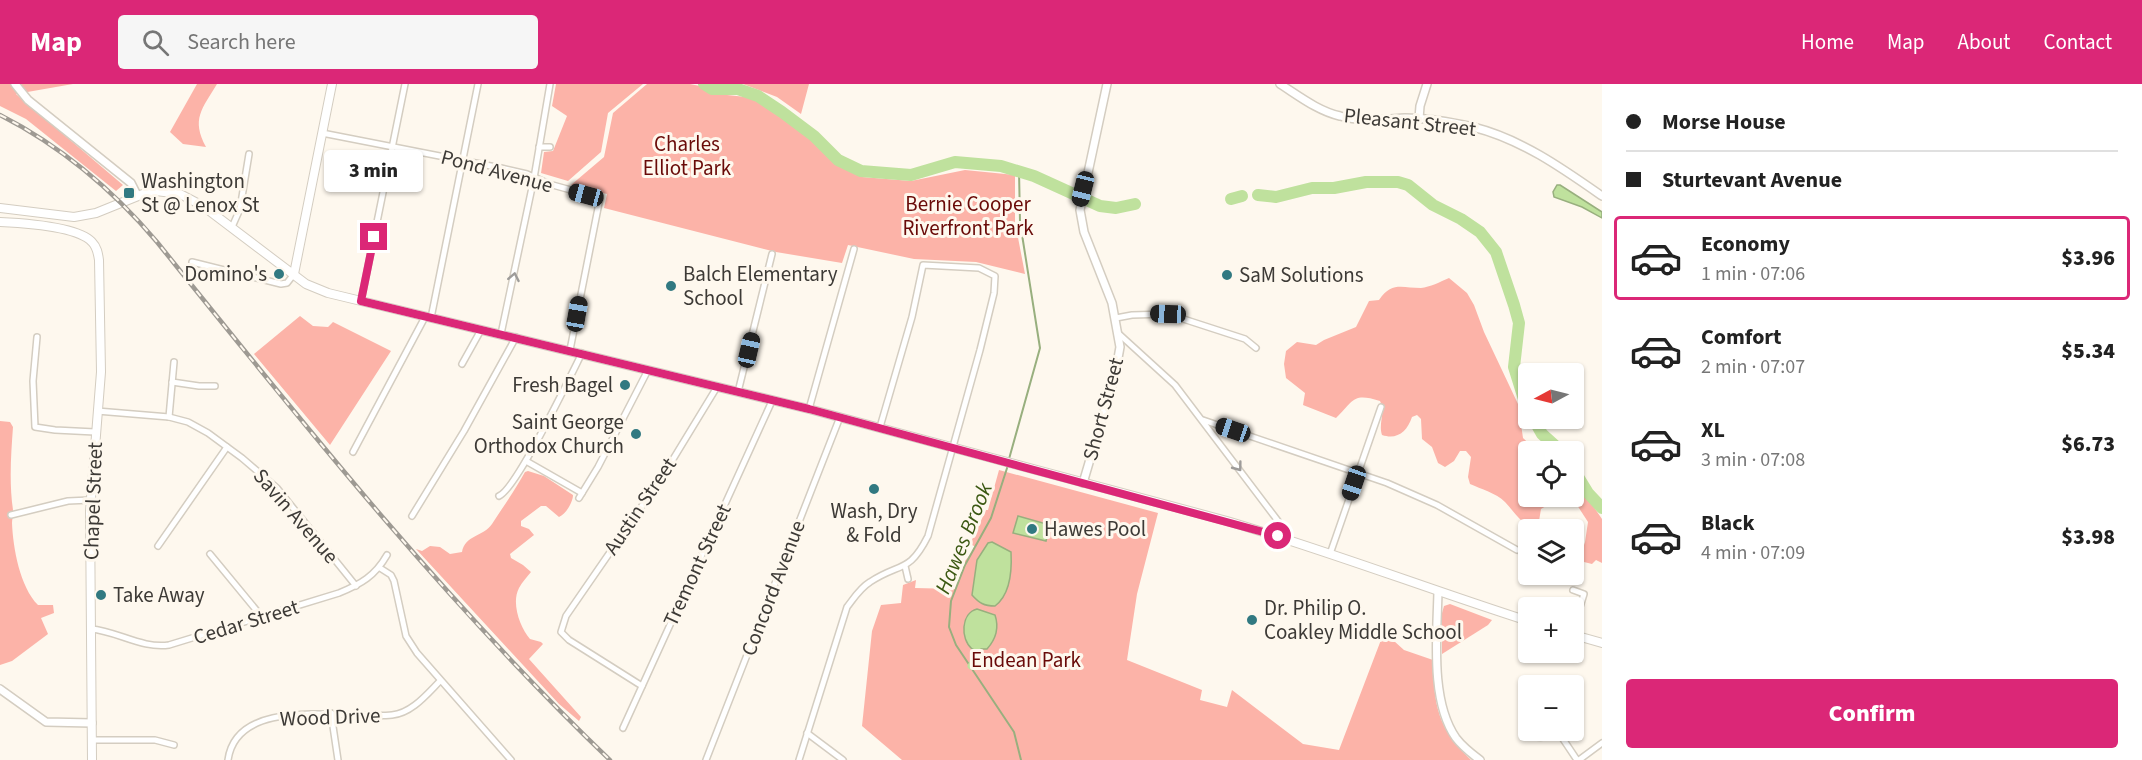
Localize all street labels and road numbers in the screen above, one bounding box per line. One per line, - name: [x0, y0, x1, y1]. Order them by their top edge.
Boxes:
- street label: Pleasant Street: [1342, 100, 1478, 144]
- street label: Pond Avenue: [438, 142, 556, 200]
- street label: Short Street: [1075, 354, 1131, 464]
- street label: Chapel Street: [76, 441, 110, 561]
- street label: Austin Street: [596, 451, 684, 561]
- street label: Savin Avenue: [246, 462, 346, 570]
- street label: Tremont Street: [656, 499, 738, 631]
- street label: Concord Avenue: [733, 516, 813, 660]
- street label: Cedar Street: [190, 592, 302, 652]
- street label: Wood Drive: [279, 700, 381, 734]

